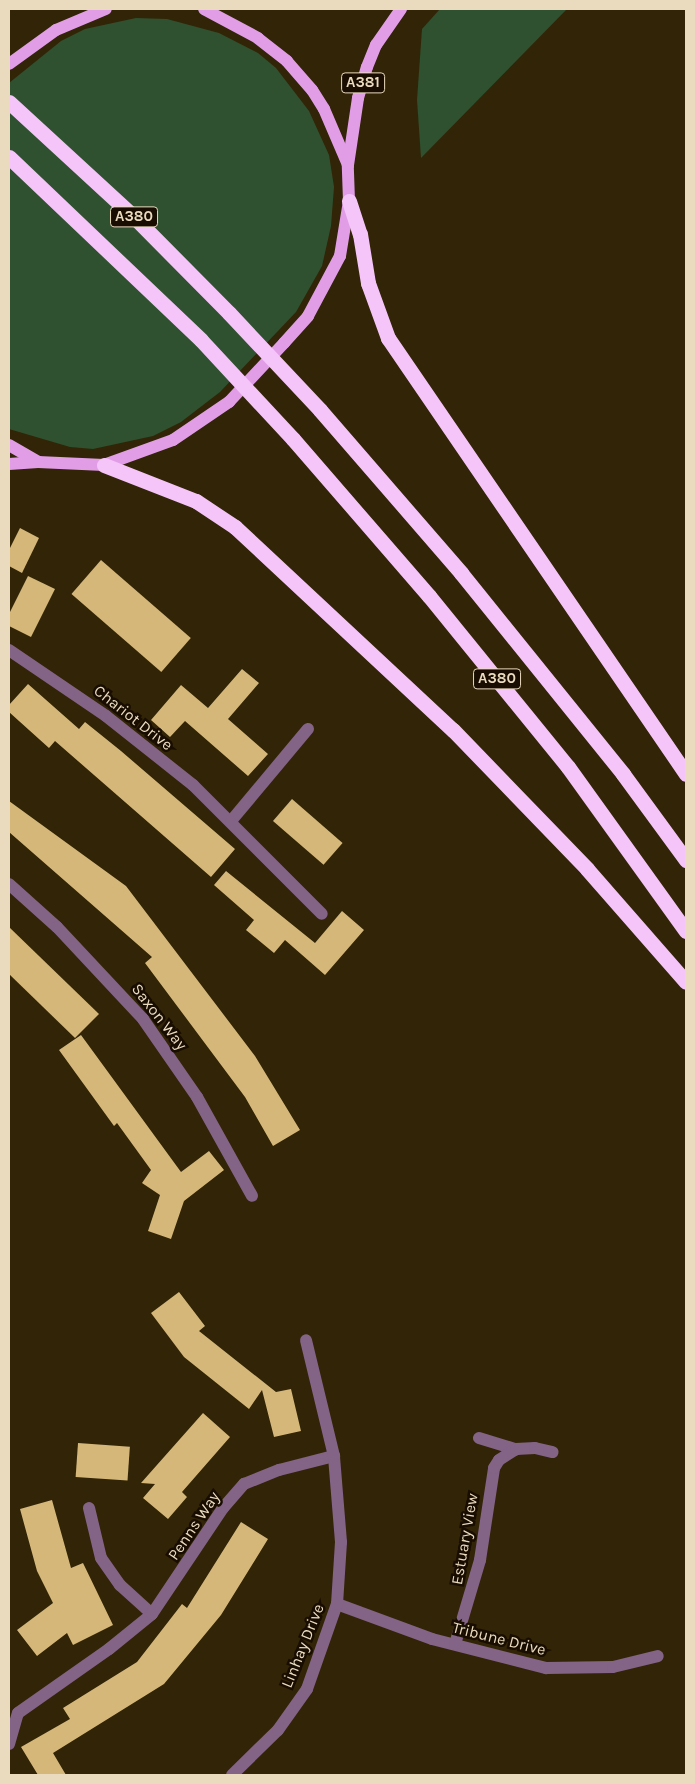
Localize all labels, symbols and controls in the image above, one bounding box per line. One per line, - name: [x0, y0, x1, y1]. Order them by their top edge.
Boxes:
- road number: A381: [340, 70, 386, 96]
- road number: A380: [109, 204, 159, 230]
- road number: A380: [472, 666, 522, 692]
- street label: Chariot Drive: [90, 681, 176, 755]
- street label: Saxon Way: [127, 980, 191, 1054]
- street label: Penns Way: [164, 1488, 224, 1564]
- street label: Estuary View: [448, 1492, 482, 1586]
- street label: Linhay Drive: [277, 1601, 329, 1691]
- street label: Tribune Drive: [450, 1618, 548, 1660]

